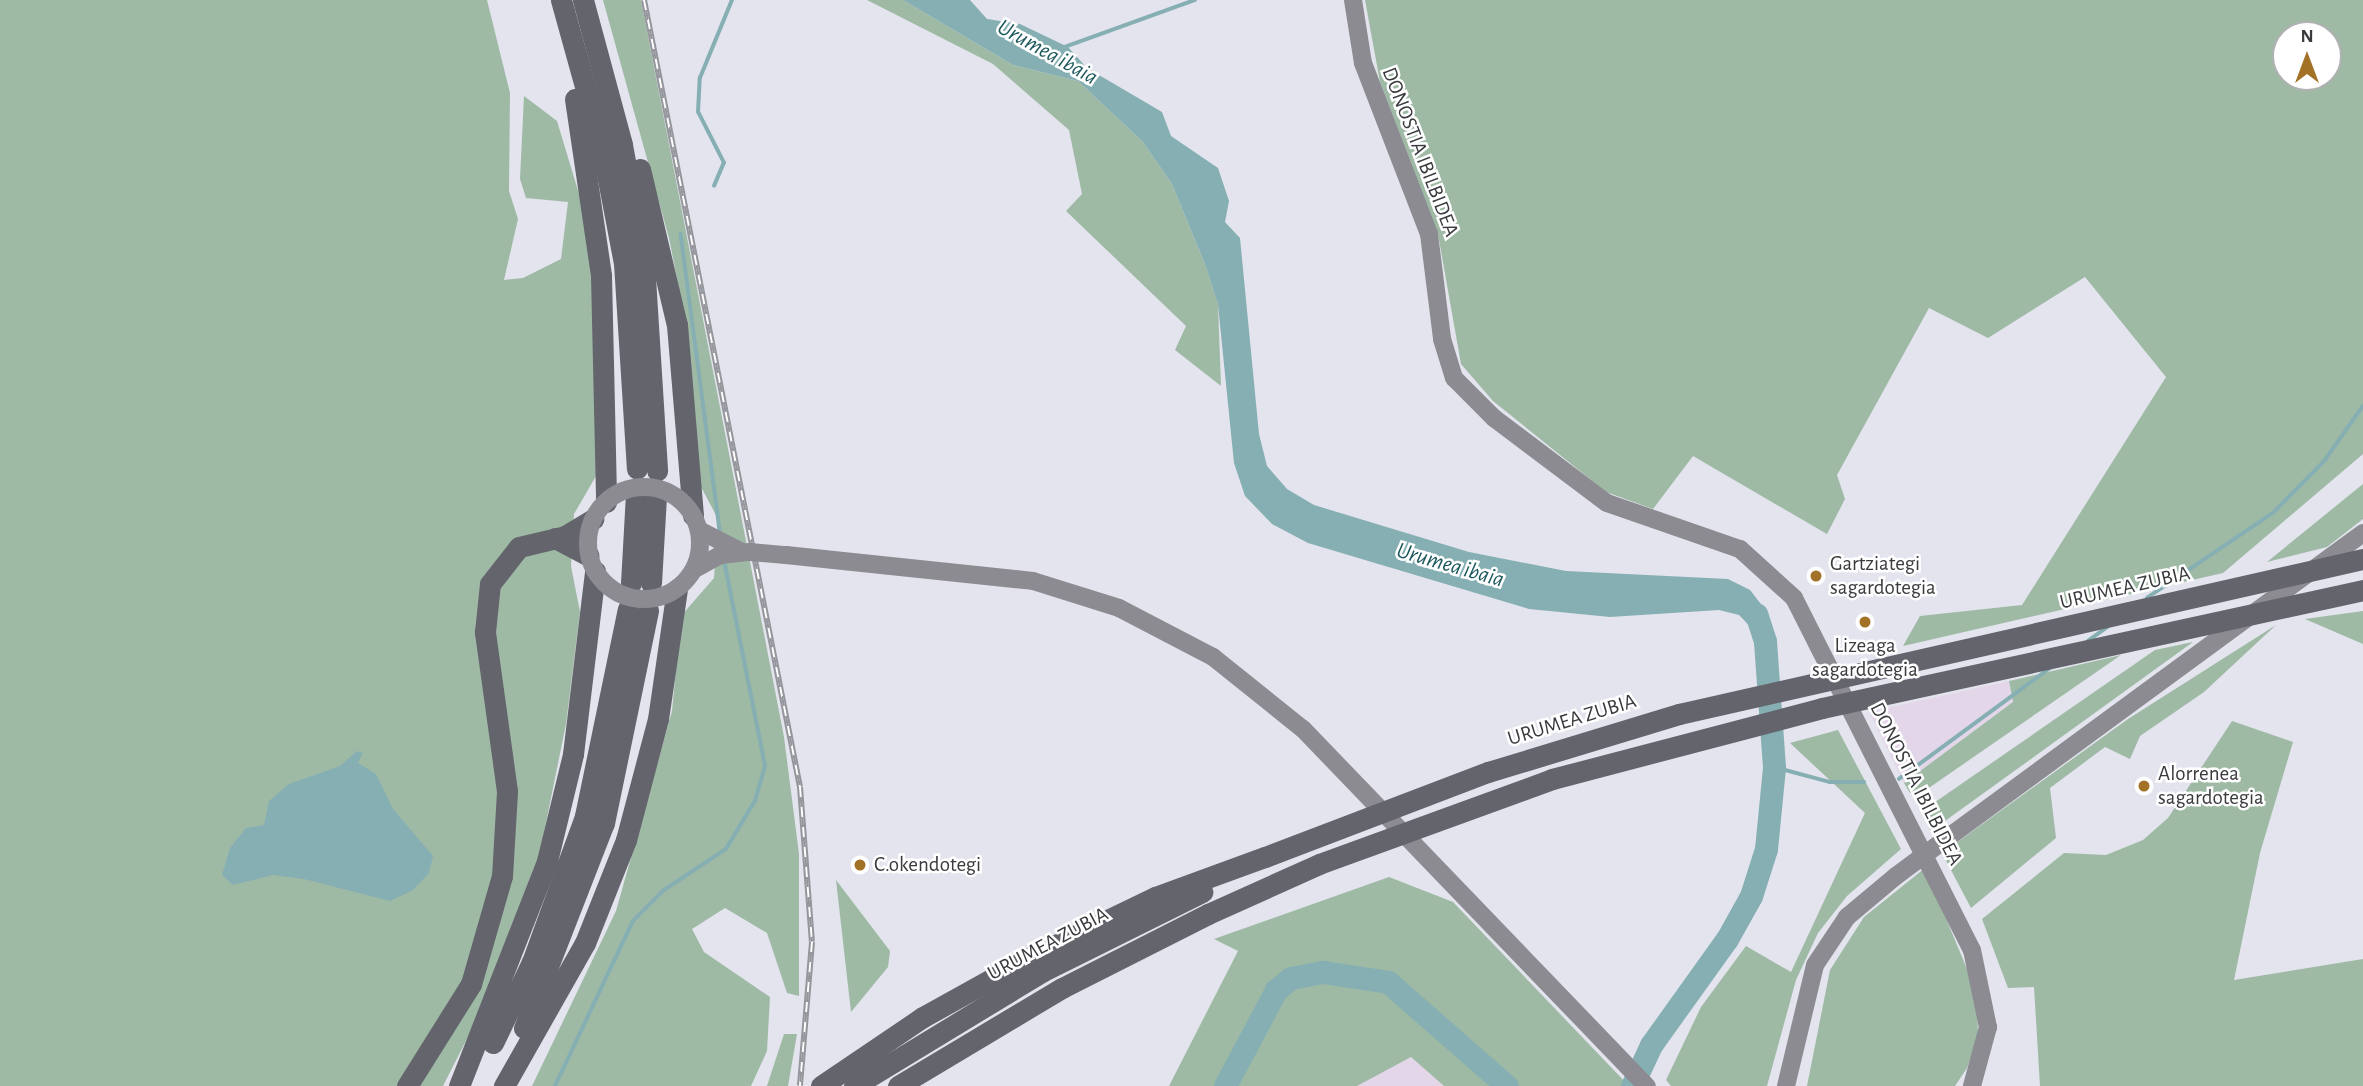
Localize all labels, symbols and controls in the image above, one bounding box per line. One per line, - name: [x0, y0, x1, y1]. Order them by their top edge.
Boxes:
- water label: Urumea ibaia: [992, 14, 1102, 92]
- north arrow: [2272, 21, 2342, 91]
- text: N: [2300, 27, 2314, 46]
- street label: DONOSTIA IBILBIDEA: [1376, 64, 1464, 240]
- water label: Urumea ibaia: [1393, 537, 1507, 595]
- place label: Gartziategi sagardotegia: [1830, 551, 1936, 601]
- street label: URUMEA ZUBIA: [2057, 561, 2193, 615]
- marker: Gartziategi sagardotegia: [1808, 568, 1824, 584]
- marker: Lizeaga sagardotegia: [1857, 614, 1873, 630]
- place label: Lizeaga sagardotegia: [1812, 633, 1918, 683]
- street label: URUMEA ZUBIA: [1505, 688, 1639, 752]
- street label: DONOSTIA IBILBIDEA: [1864, 698, 1968, 870]
- place label: Alorrenea sagardotegia: [2158, 761, 2264, 811]
- marker: Alorrenea sagardotegia: [2136, 778, 2152, 794]
- place label: C.okendotegi: [874, 852, 981, 878]
- marker: C.okendotegi: [852, 857, 868, 873]
- street label: URUMEA ZUBIA: [983, 902, 1113, 986]

